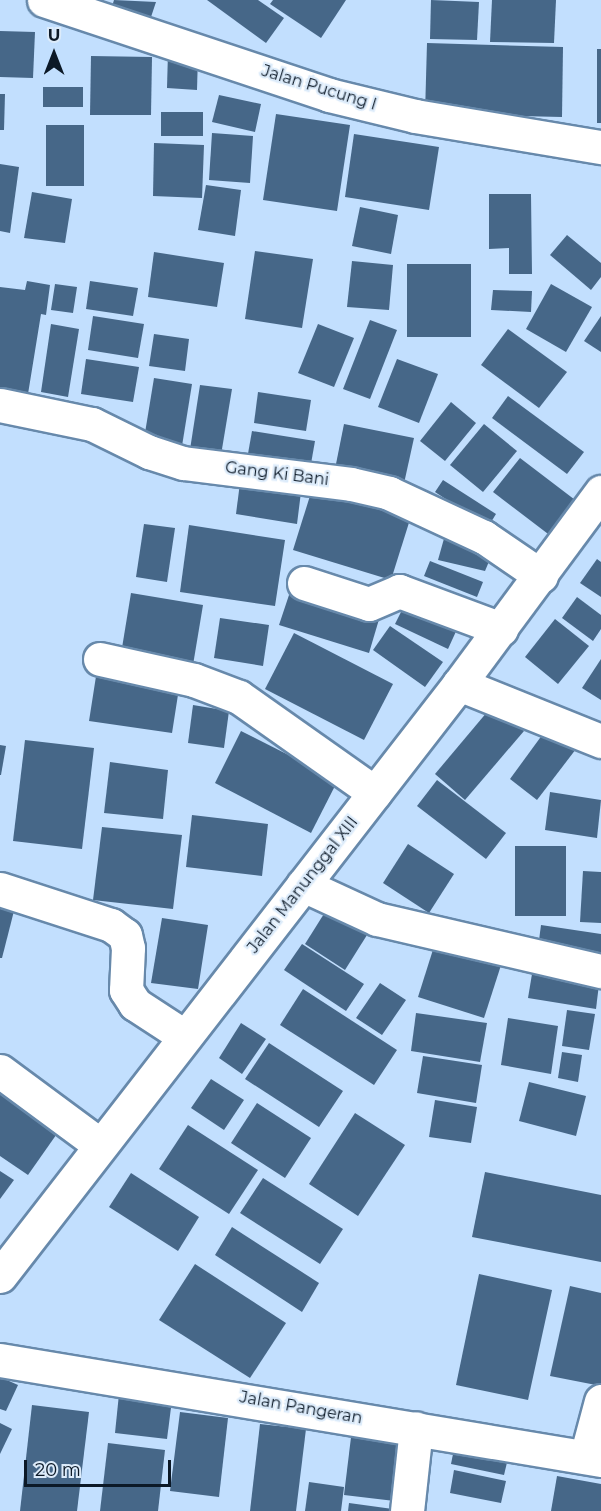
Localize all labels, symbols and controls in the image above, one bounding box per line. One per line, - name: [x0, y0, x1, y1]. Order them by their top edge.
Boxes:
- north arrow: [24, 24, 84, 84]
- text: U: [48, 26, 60, 45]
- street label: Jalan Pucung I: [259, 61, 379, 115]
- street label: Gang Ki Bani: [224, 458, 330, 490]
- street label: Jalan Manunggal XIII: [244, 813, 362, 957]
- street label: Jalan Pangeran: [238, 1388, 364, 1428]
- scale bar: [27, 1448, 174, 1486]
- text: 20 m: [35, 1459, 81, 1481]

